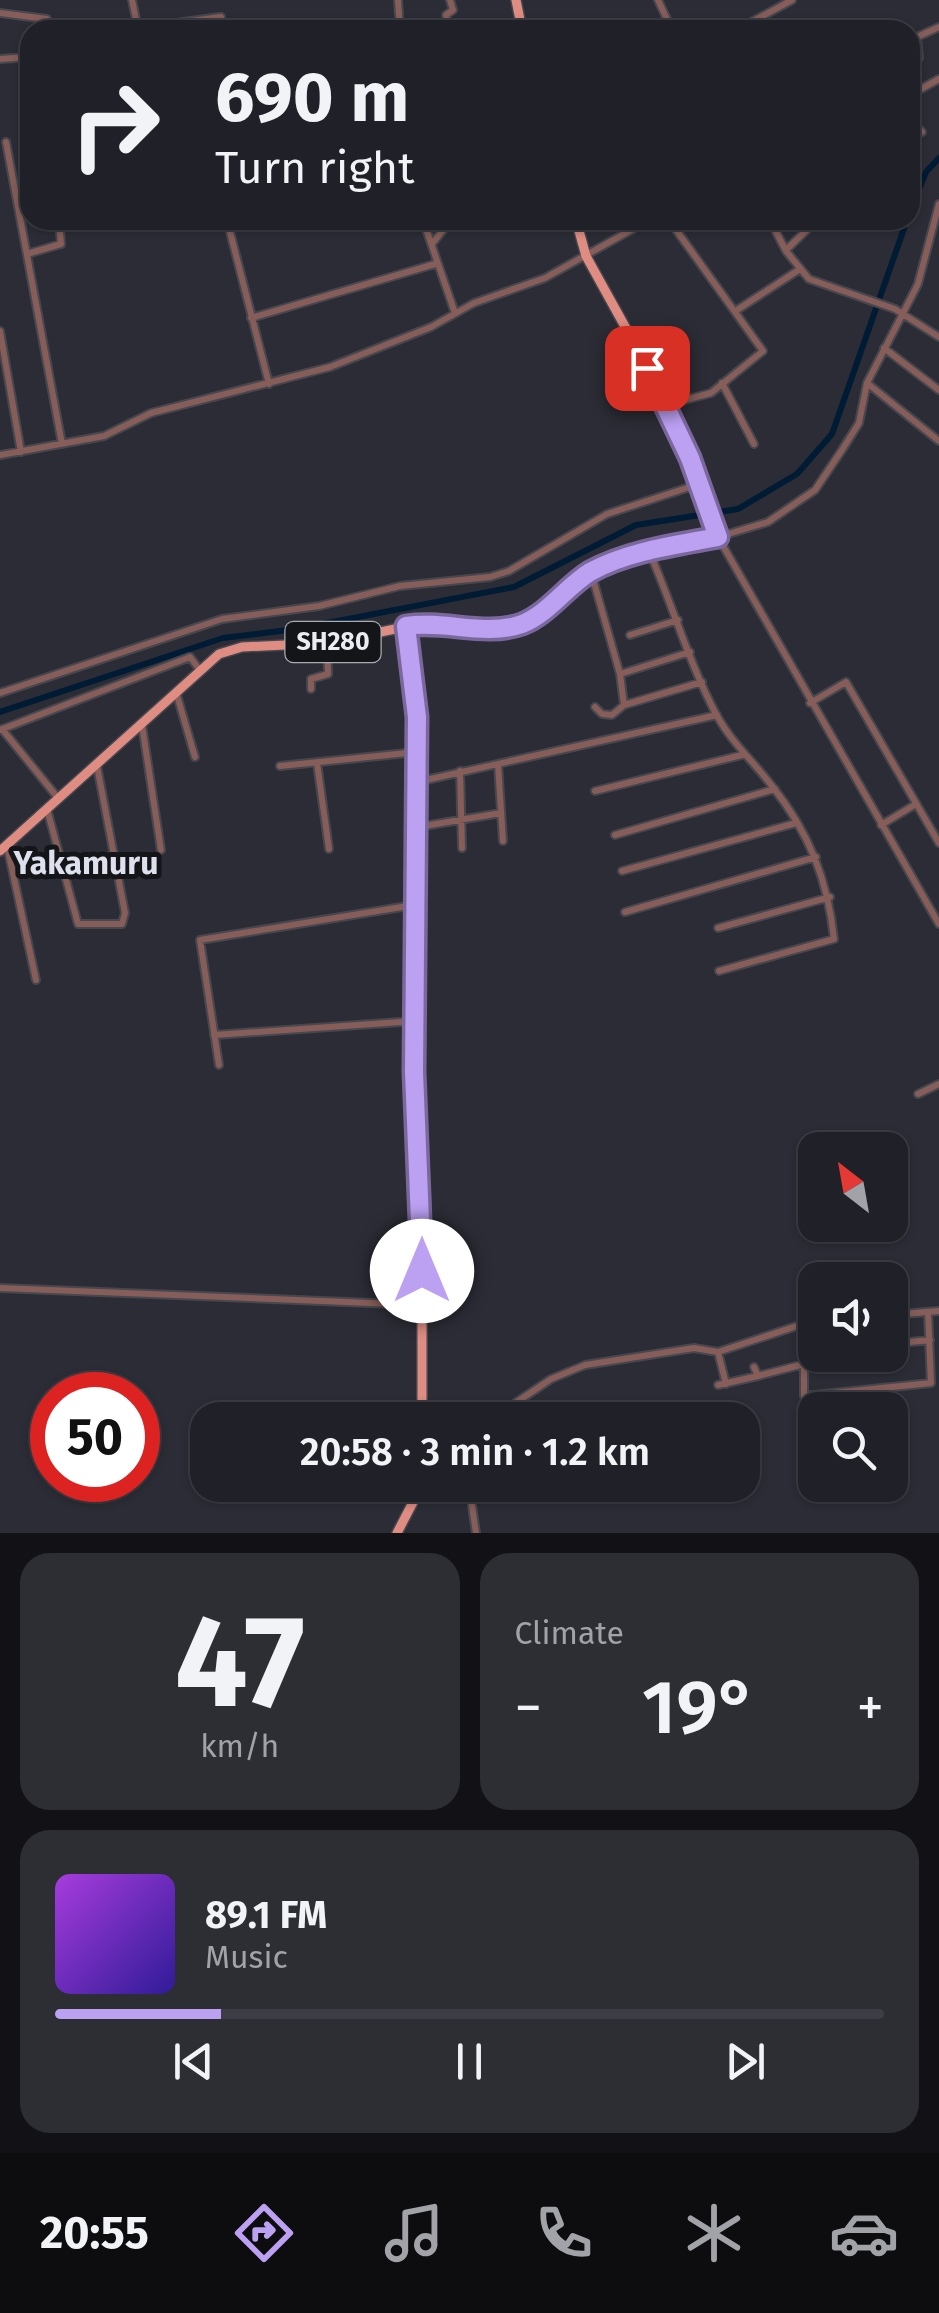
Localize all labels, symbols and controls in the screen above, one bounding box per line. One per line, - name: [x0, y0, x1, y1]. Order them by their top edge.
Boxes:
- text: 690 m: [215, 56, 409, 140]
- icon: right: [50, 60, 180, 190]
- text: Turn right: [215, 141, 414, 195]
- pin: [605, 326, 690, 411]
- icon: arrive: [620, 341, 675, 396]
- road number: SH280: [286, 622, 380, 662]
- district label: Yakamuru: [13, 844, 159, 882]
- north arrow: [798, 1132, 908, 1242]
- map controls: [798, 1132, 908, 1502]
- position arrow: [370, 1219, 474, 1323]
- button: sound: [798, 1262, 908, 1372]
- speed limit sign: 50: [30, 1372, 160, 1502]
- button: search: [798, 1392, 908, 1502]
- text: 20:58 · 3 min · 1.2 km: [300, 1429, 650, 1475]
- text: 47: [174, 1584, 305, 1740]
- text: Climate: [515, 1614, 624, 1652]
- text: 19°: [642, 1663, 757, 1753]
- text: −: [515, 1675, 542, 1741]
- text: +: [857, 1675, 884, 1741]
- text: km/h: [200, 1727, 279, 1765]
- text: 89.1 FM: [205, 1892, 327, 1938]
- text: Music: [205, 1938, 288, 1976]
- icon: previous: [166, 2034, 221, 2089]
- icon: pause: [442, 2034, 497, 2089]
- icon: next: [718, 2034, 773, 2089]
- icon: directions: [229, 2198, 299, 2268]
- icon: music: [379, 2198, 449, 2268]
- icon: phone: [529, 2198, 599, 2268]
- icon: climate: [679, 2198, 749, 2268]
- icon: car: [829, 2198, 899, 2268]
- text: 20:55: [40, 2206, 149, 2260]

